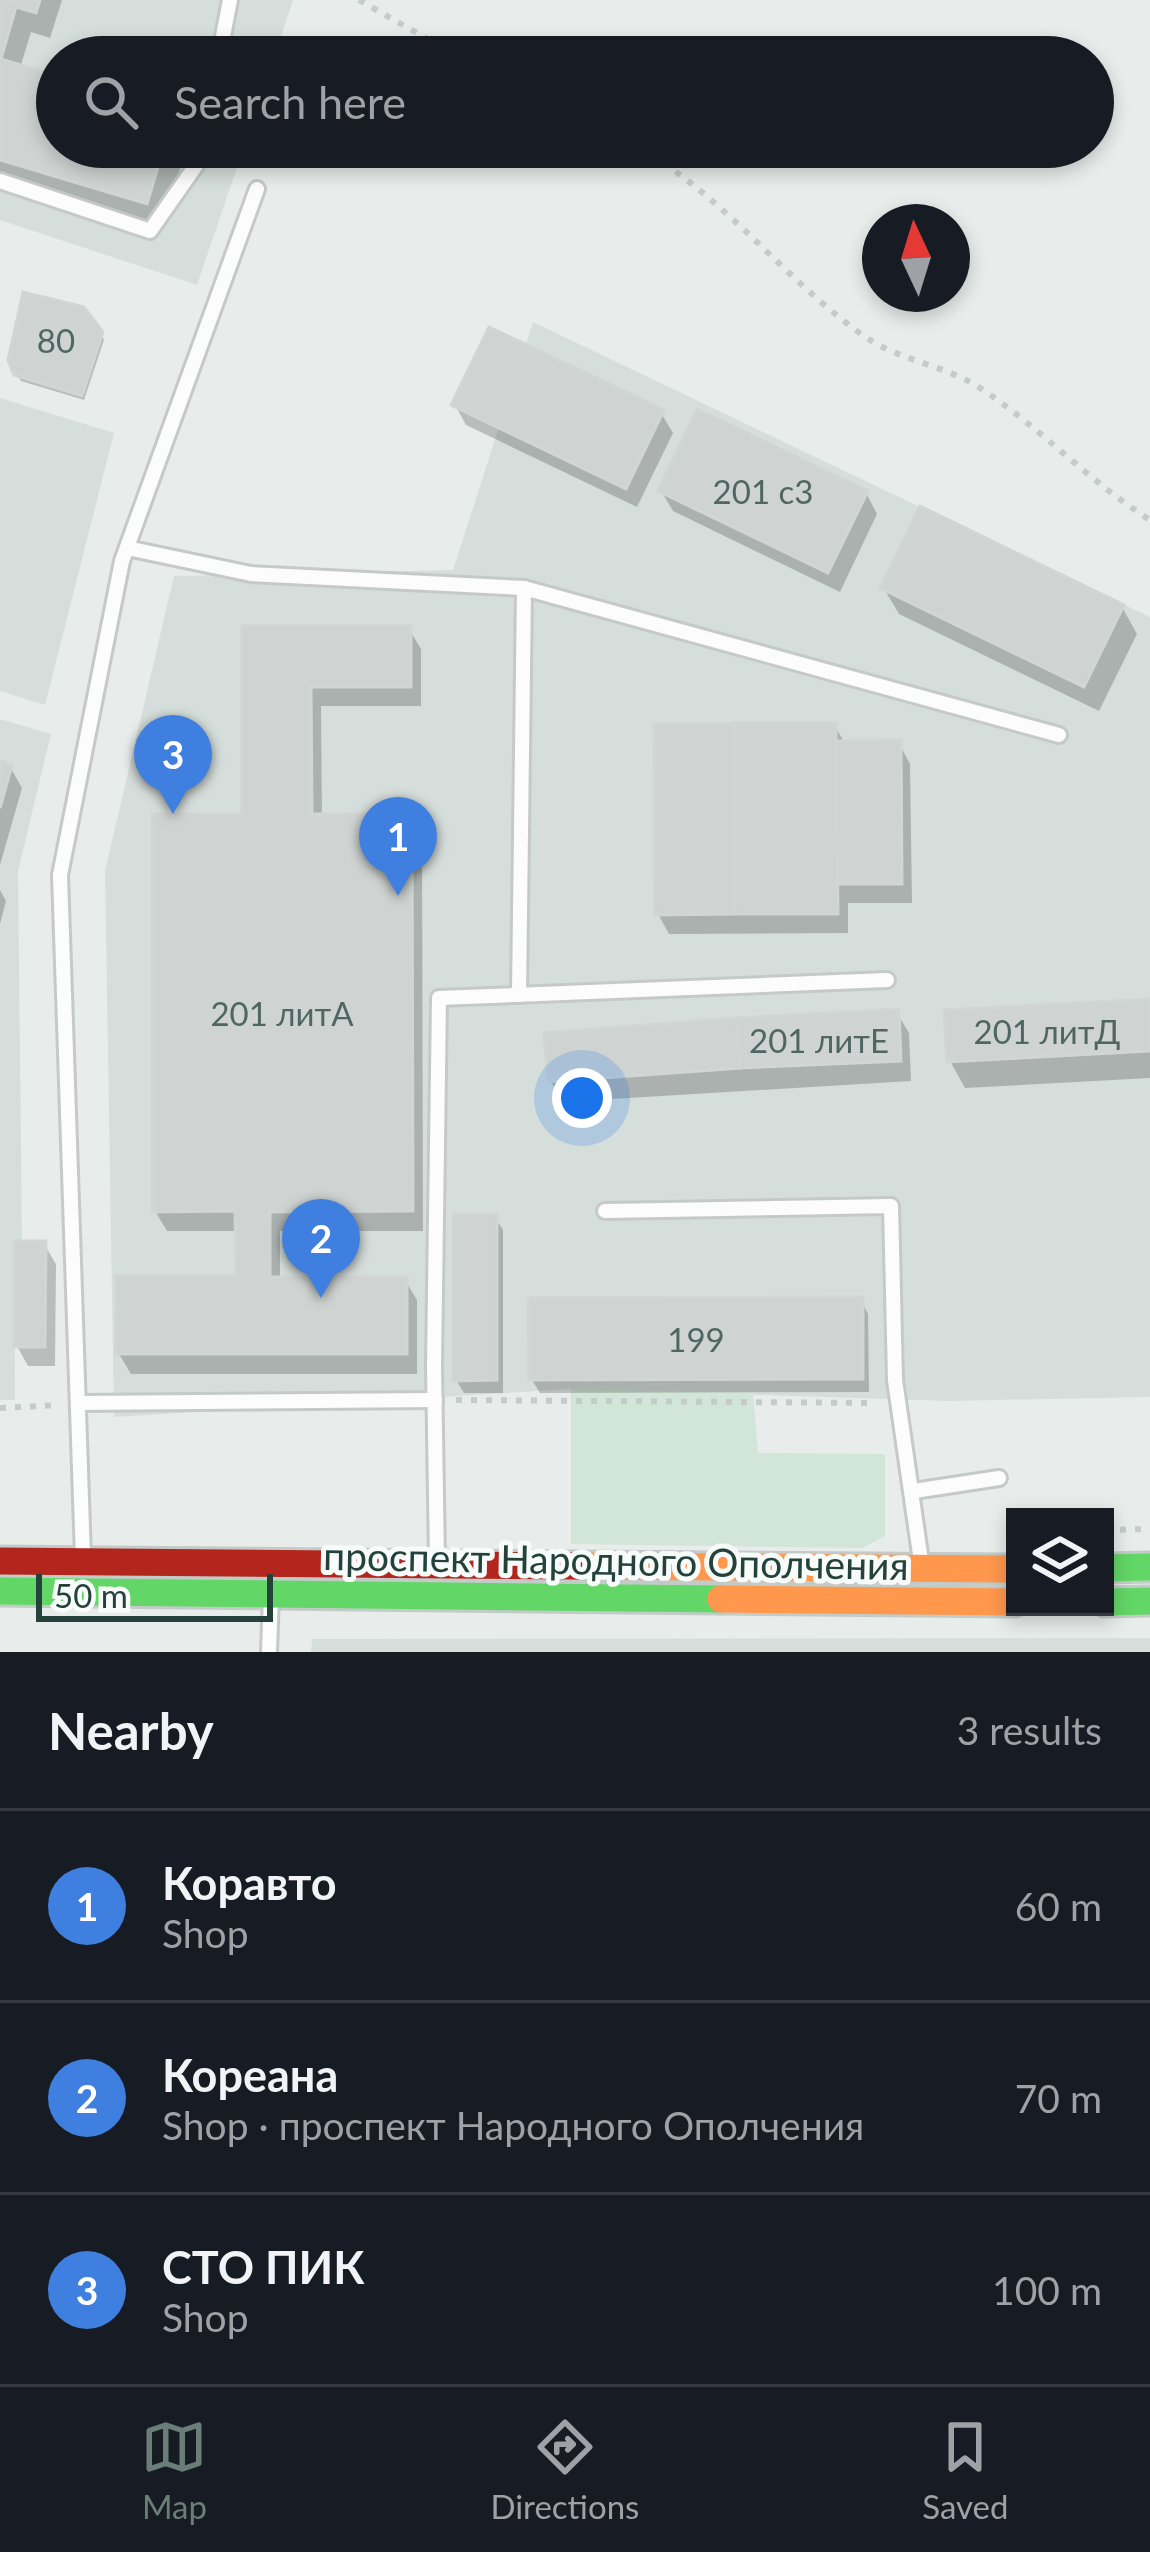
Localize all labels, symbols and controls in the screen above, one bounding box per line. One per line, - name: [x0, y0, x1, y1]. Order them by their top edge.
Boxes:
- search box: [36, 36, 1114, 168]
- icon: search: [78, 69, 144, 135]
- text: Search here: [174, 75, 406, 129]
- north arrow: [862, 204, 970, 312]
- house number: 80: [37, 320, 75, 360]
- house number: 201 с3: [713, 471, 813, 511]
- pin: 3: [134, 715, 212, 814]
- pin: 1: [359, 797, 437, 896]
- house number: 201 литА: [210, 993, 354, 1033]
- house number: 201 литД: [974, 1011, 1120, 1051]
- house number: 201 литЕ: [749, 1020, 889, 1060]
- your location: [552, 1068, 612, 1128]
- pin: 2: [282, 1199, 360, 1298]
- house number: 199: [667, 1319, 725, 1359]
- map controls: [1006, 1508, 1114, 1616]
- button: layers: [1006, 1508, 1114, 1616]
- street label: проспект Народного Ополчения: [323, 1532, 909, 1588]
- scale bar: [36, 1568, 273, 1621]
- text: 50 m: [54, 1575, 128, 1615]
- text: Nearby: [48, 1700, 214, 1761]
- text: 3 results: [957, 1707, 1102, 1753]
- text: Коравто: [162, 1856, 337, 1910]
- text: 1: [76, 1883, 98, 1929]
- text: 60 m: [1015, 1883, 1102, 1929]
- text: Shop: [162, 1910, 249, 1956]
- text: Кореана: [162, 2048, 338, 2102]
- text: 2: [76, 2075, 98, 2121]
- text: 70 m: [1015, 2075, 1102, 2121]
- text: Shop · проспект Народного Ополчения: [162, 2102, 864, 2148]
- text: СТО ПИК: [162, 2240, 365, 2294]
- text: 3: [76, 2267, 98, 2313]
- text: 100 m: [992, 2267, 1102, 2313]
- text: Shop: [162, 2294, 249, 2340]
- tab: Map: [141, 2414, 207, 2526]
- tab: Directions: [490, 2414, 639, 2526]
- tab: Saved: [922, 2414, 1009, 2526]

